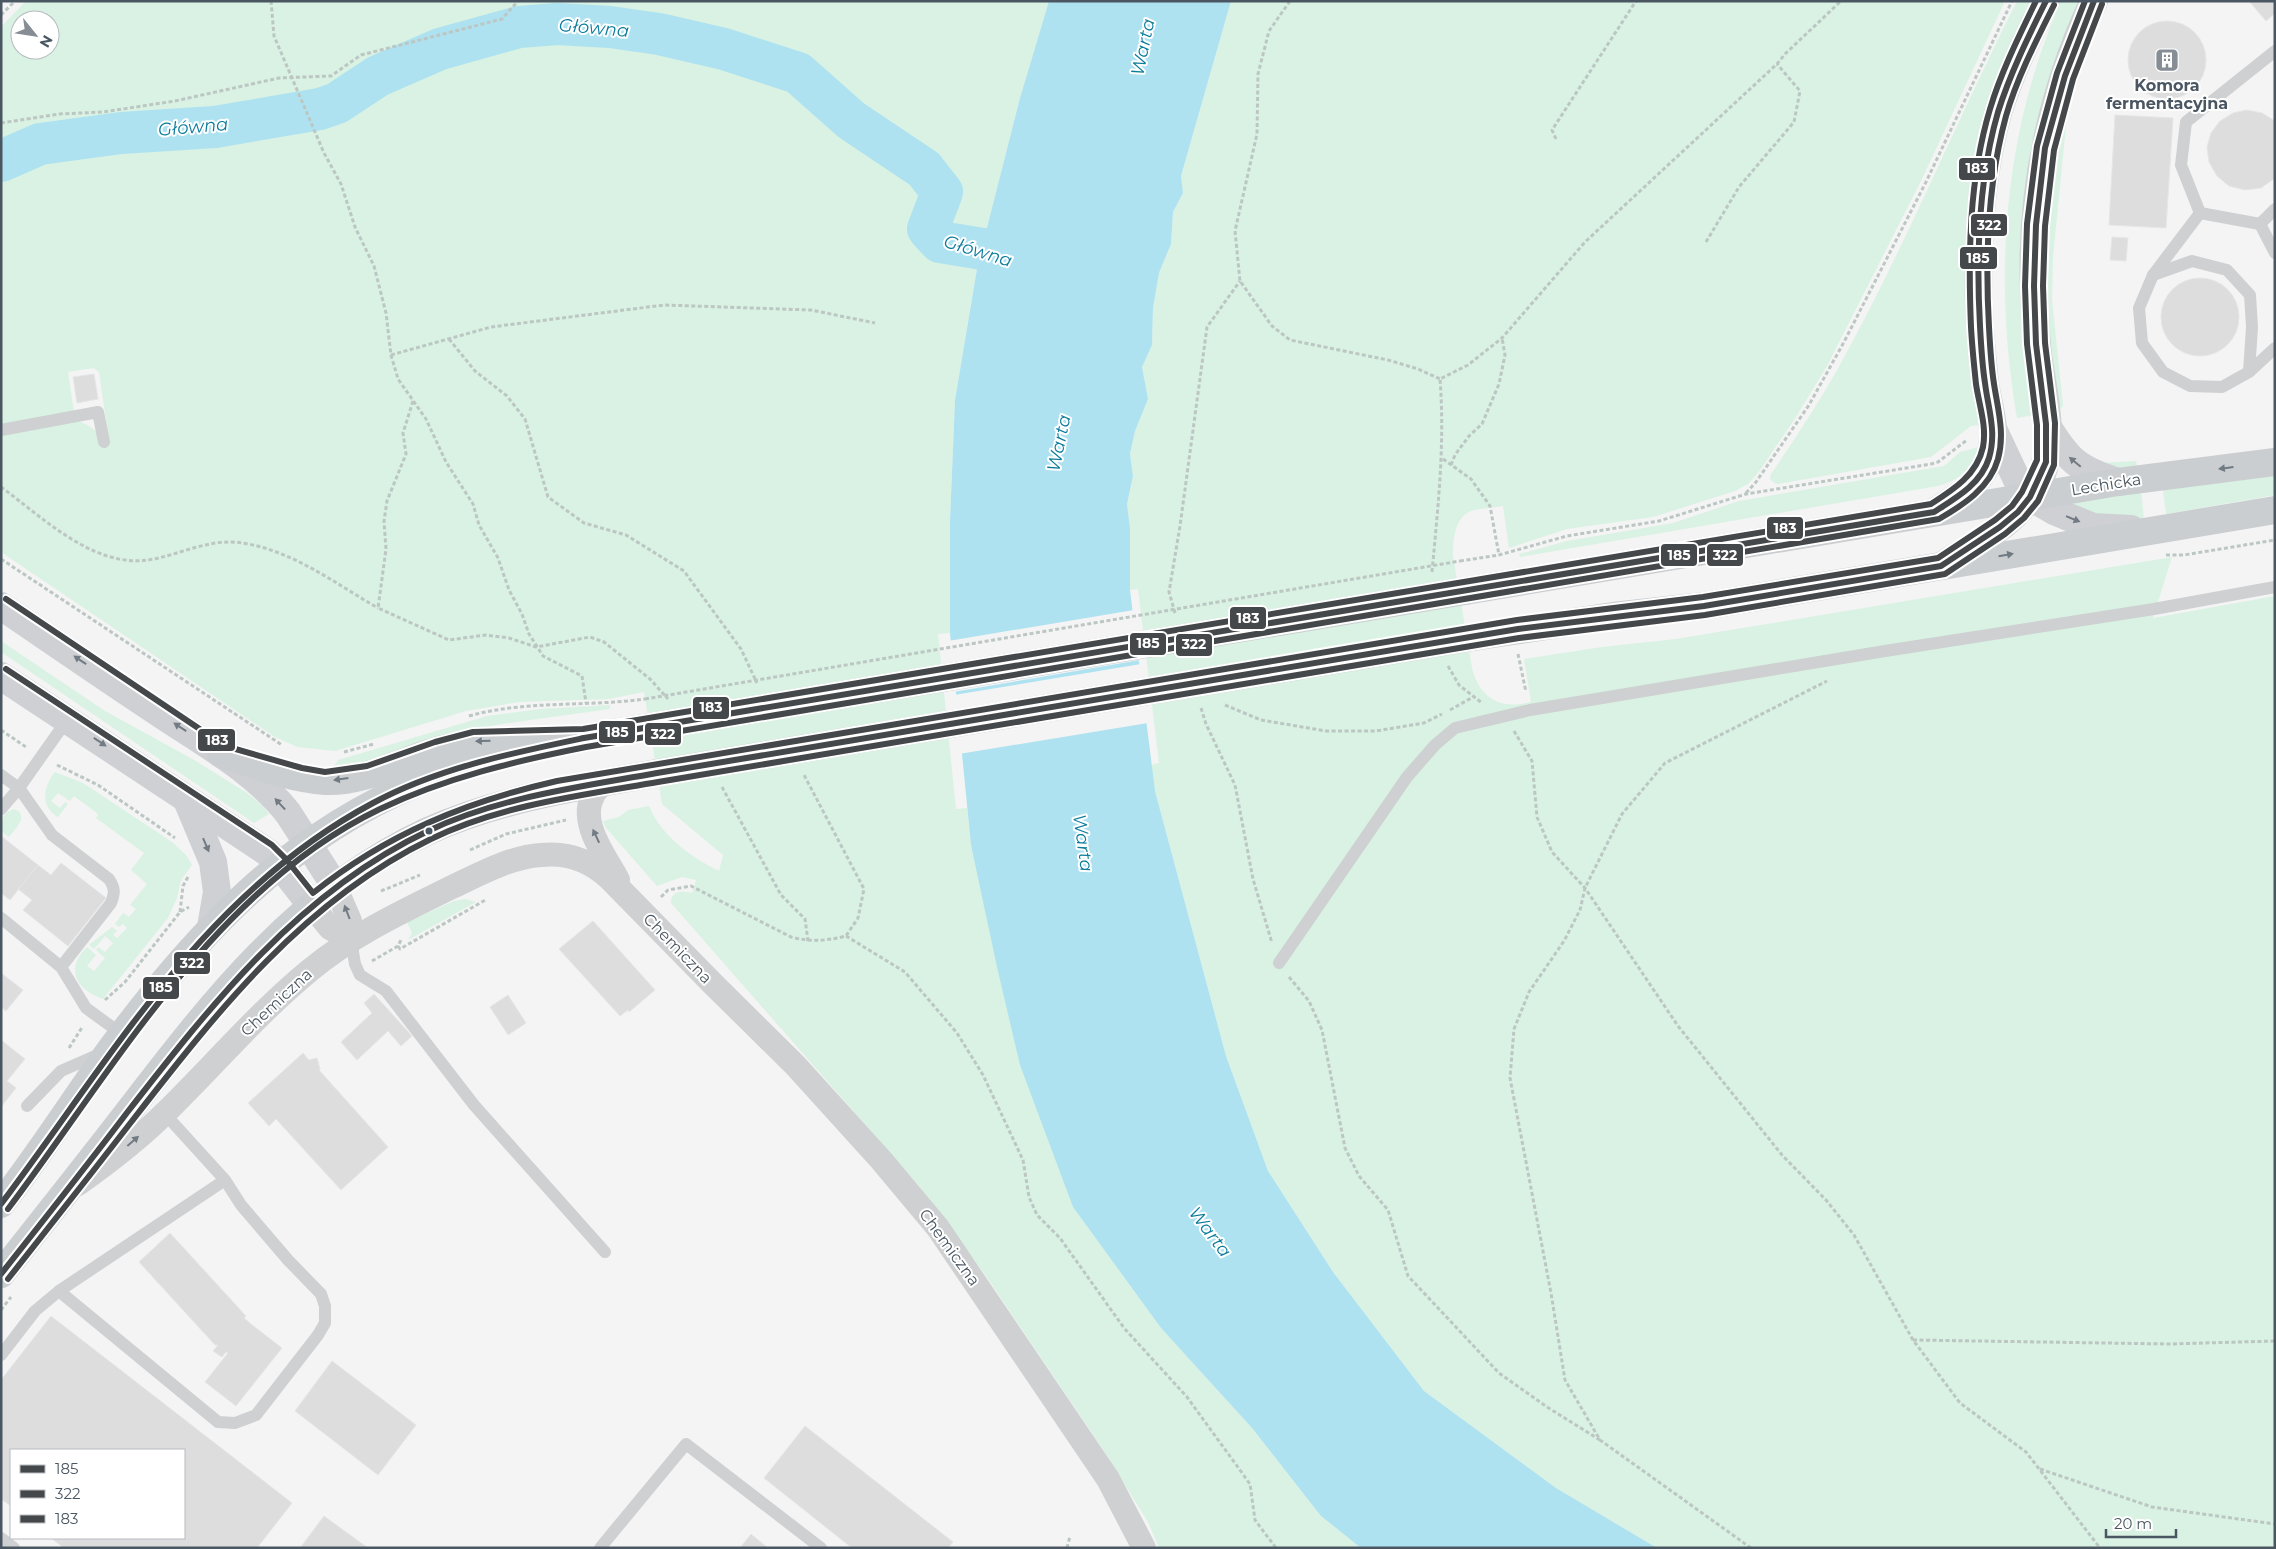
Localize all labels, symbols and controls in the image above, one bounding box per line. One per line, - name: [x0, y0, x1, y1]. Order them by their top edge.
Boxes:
- north arrow: [10, 10, 60, 60]
- water label: Główna: [558, 14, 630, 42]
- water label: Warta: [1126, 17, 1160, 77]
- text: N: [36, 32, 57, 51]
- building icon: Komora fermentacyjna: [2154, 47, 2180, 73]
- place label: Komora fermentacyjna: [2106, 76, 2228, 113]
- water label: Główna: [157, 113, 229, 141]
- line badge: 183: [1958, 157, 1996, 181]
- text: 183: [1965, 159, 1989, 177]
- line badge: 322: [1970, 213, 2008, 237]
- text: 322: [1976, 216, 2001, 234]
- water label: Główna: [941, 230, 1015, 272]
- line badge: 185: [1959, 246, 1998, 270]
- text: 185: [1966, 249, 1990, 267]
- water label: Warta: [1042, 413, 1076, 473]
- one-way arrow: [2069, 456, 2082, 467]
- one-way arrow: [2218, 464, 2234, 472]
- street label: Lechicka: [2070, 470, 2142, 499]
- one-way arrow: [2066, 515, 2081, 523]
- line badge: 183: [1766, 516, 1804, 540]
- text: 183: [1773, 519, 1797, 537]
- line badge: 185: [1660, 543, 1698, 567]
- line badge: 322: [1706, 543, 1744, 567]
- text: 185: [1667, 546, 1691, 564]
- text: 322: [1712, 546, 1737, 564]
- one-way arrow: [1999, 551, 2015, 559]
- line badge: 183: [1229, 606, 1267, 630]
- text: 183: [1236, 609, 1260, 627]
- line badge: 185: [1129, 632, 1167, 656]
- line badge: 322: [1175, 633, 1213, 657]
- text: 185: [1136, 634, 1160, 652]
- text: 322: [1181, 635, 1206, 653]
- one-way arrow: [74, 655, 87, 665]
- line badge: 183: [692, 696, 730, 720]
- text: 183: [699, 698, 723, 716]
- line badge: 185: [598, 720, 636, 744]
- one-way arrow: [173, 722, 187, 732]
- line badge: 322: [644, 722, 682, 746]
- text: 185: [605, 723, 629, 741]
- text: 322: [650, 725, 675, 743]
- line badge: 183: [197, 728, 236, 752]
- text: 183: [205, 731, 229, 749]
- one-way arrow: [93, 737, 107, 747]
- one-way arrow: [474, 737, 490, 745]
- one-way arrow: [333, 775, 349, 783]
- one-way arrow: [274, 798, 286, 810]
- water label: Warta: [1068, 813, 1098, 873]
- unlabelled marker: [424, 826, 434, 836]
- one-way arrow: [591, 829, 599, 843]
- one-way arrow: [203, 838, 211, 852]
- one-way arrow: [343, 904, 351, 919]
- street label: Chemiczna: [639, 909, 716, 987]
- line badge: 322: [173, 951, 211, 975]
- text: 322: [179, 954, 204, 972]
- street label: Chemiczna: [237, 965, 316, 1040]
- line badge: 185: [142, 976, 180, 1000]
- text: 185: [149, 978, 173, 996]
- one-way arrow: [127, 1136, 139, 1147]
- water label: Warta: [1184, 1202, 1236, 1262]
- street label: Chemiczna: [915, 1205, 984, 1289]
- legend: [10, 1449, 185, 1539]
- text: 185: [55, 1459, 78, 1478]
- text: 322: [55, 1484, 80, 1503]
- scale bar: [2106, 1506, 2176, 1538]
- text: 183: [55, 1509, 78, 1528]
- text: 20 m: [2114, 1514, 2152, 1533]

